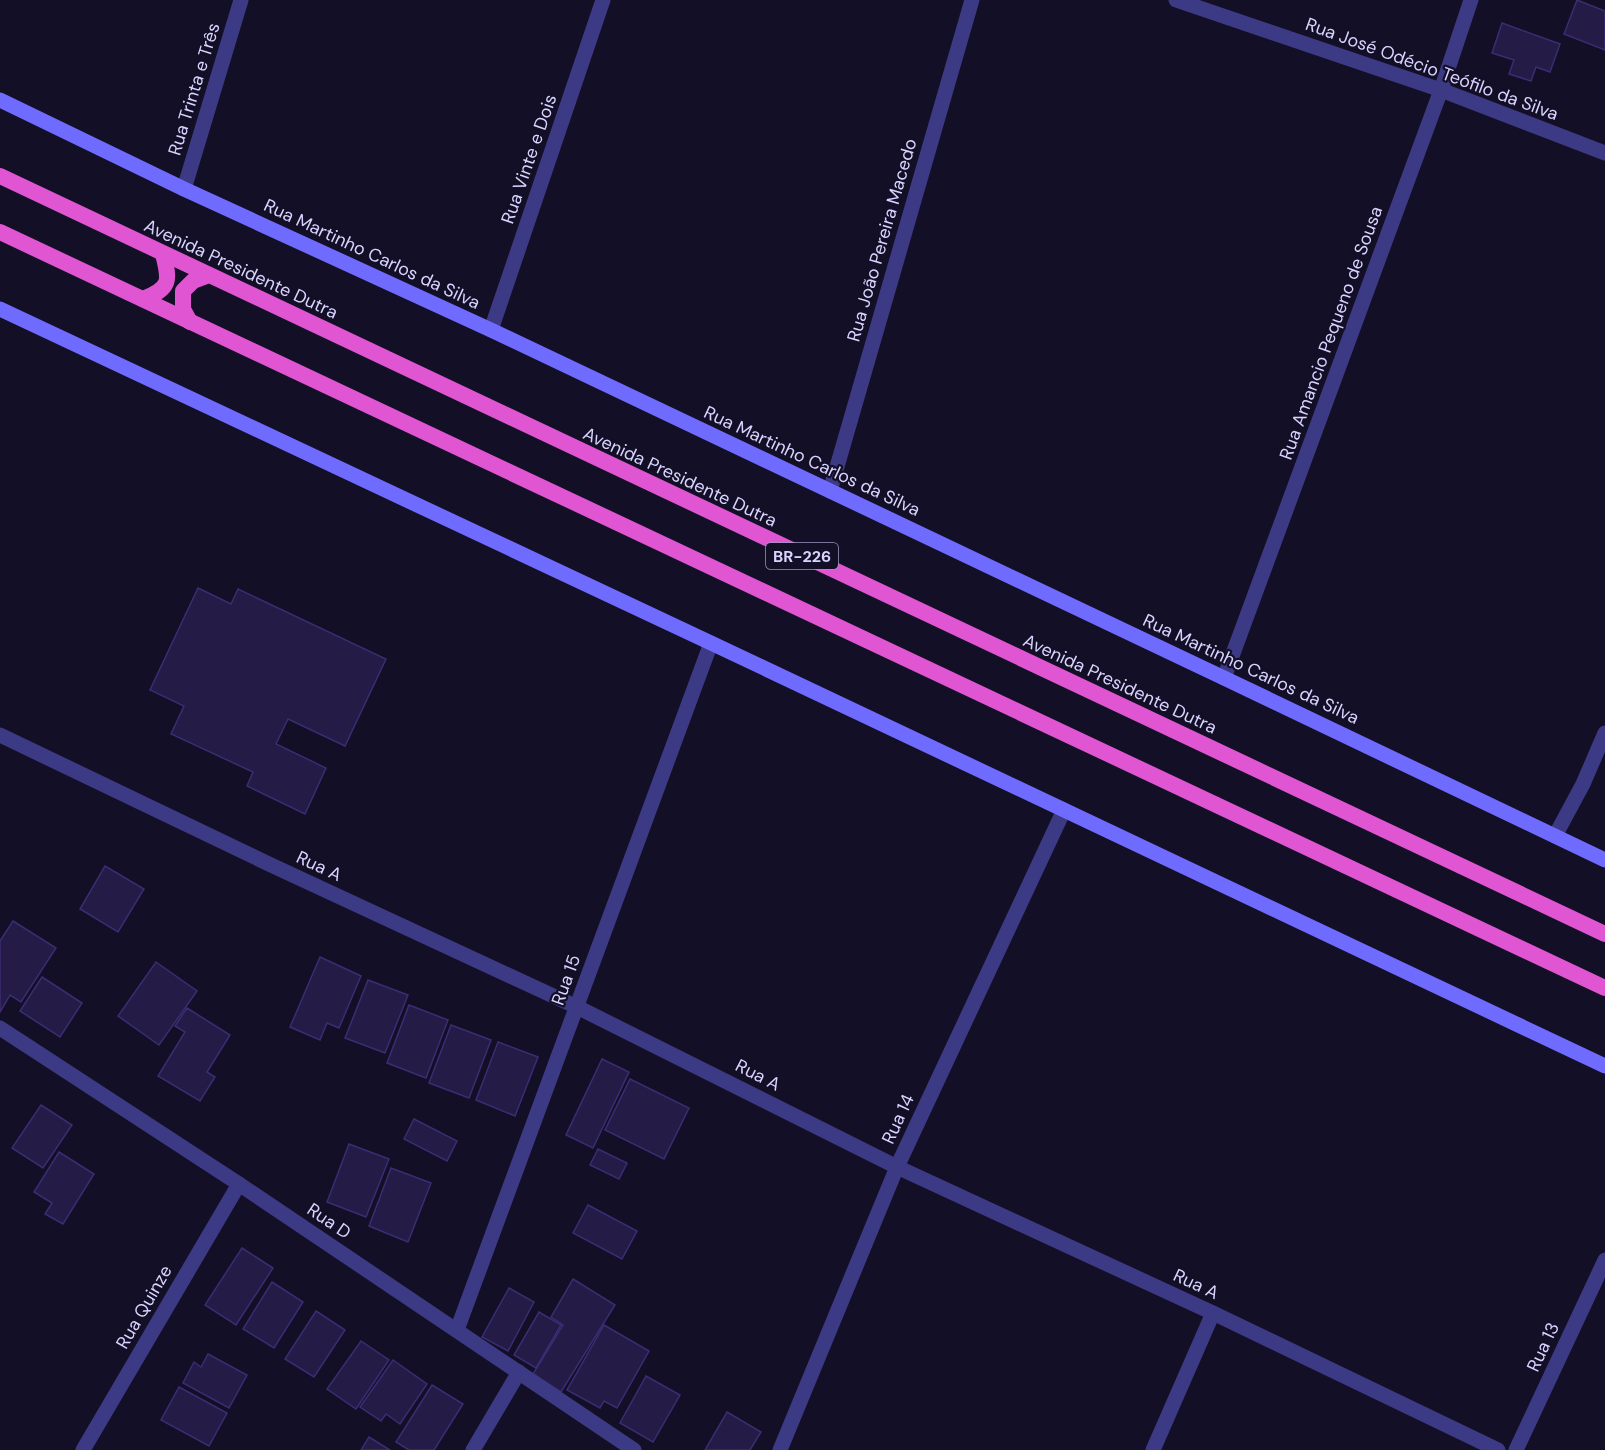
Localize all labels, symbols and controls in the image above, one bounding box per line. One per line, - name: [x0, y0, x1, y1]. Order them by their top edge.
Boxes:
- street label: Rua José Odécio Teófilo da Silva: [1302, 12, 1562, 126]
- street label: Rua Trinta e Três: [162, 20, 226, 158]
- street label: Rua Vinte e Dois: [496, 91, 562, 227]
- street label: Rua João Pereira Macedo: [841, 136, 923, 344]
- street label: Rua Martinho Carlos da Silva: [260, 193, 484, 315]
- street label: Rua Amancio Pequeno de Sousa: [1274, 203, 1388, 463]
- street label: Avenida Presidente Dutra: [140, 214, 342, 324]
- street label: Rua Martinho Carlos da Silva: [700, 400, 924, 522]
- street label: Avenida Presidente Dutra: [579, 422, 781, 532]
- road number: BR-226: [766, 543, 838, 569]
- street label: Rua Martinho Carlos da Silva: [1139, 608, 1363, 730]
- street label: Avenida Presidente Dutra: [1019, 629, 1221, 739]
- street label: Rua A: [292, 845, 346, 887]
- street label: Rua 15: [546, 951, 586, 1009]
- street label: Rua A: [731, 1054, 785, 1097]
- street label: Rua 14: [876, 1090, 920, 1148]
- street label: Rua D: [302, 1198, 356, 1244]
- street label: Rua Quinze: [110, 1261, 178, 1353]
- street label: Rua A: [1169, 1263, 1223, 1305]
- street label: Rua 13: [1521, 1318, 1565, 1376]

